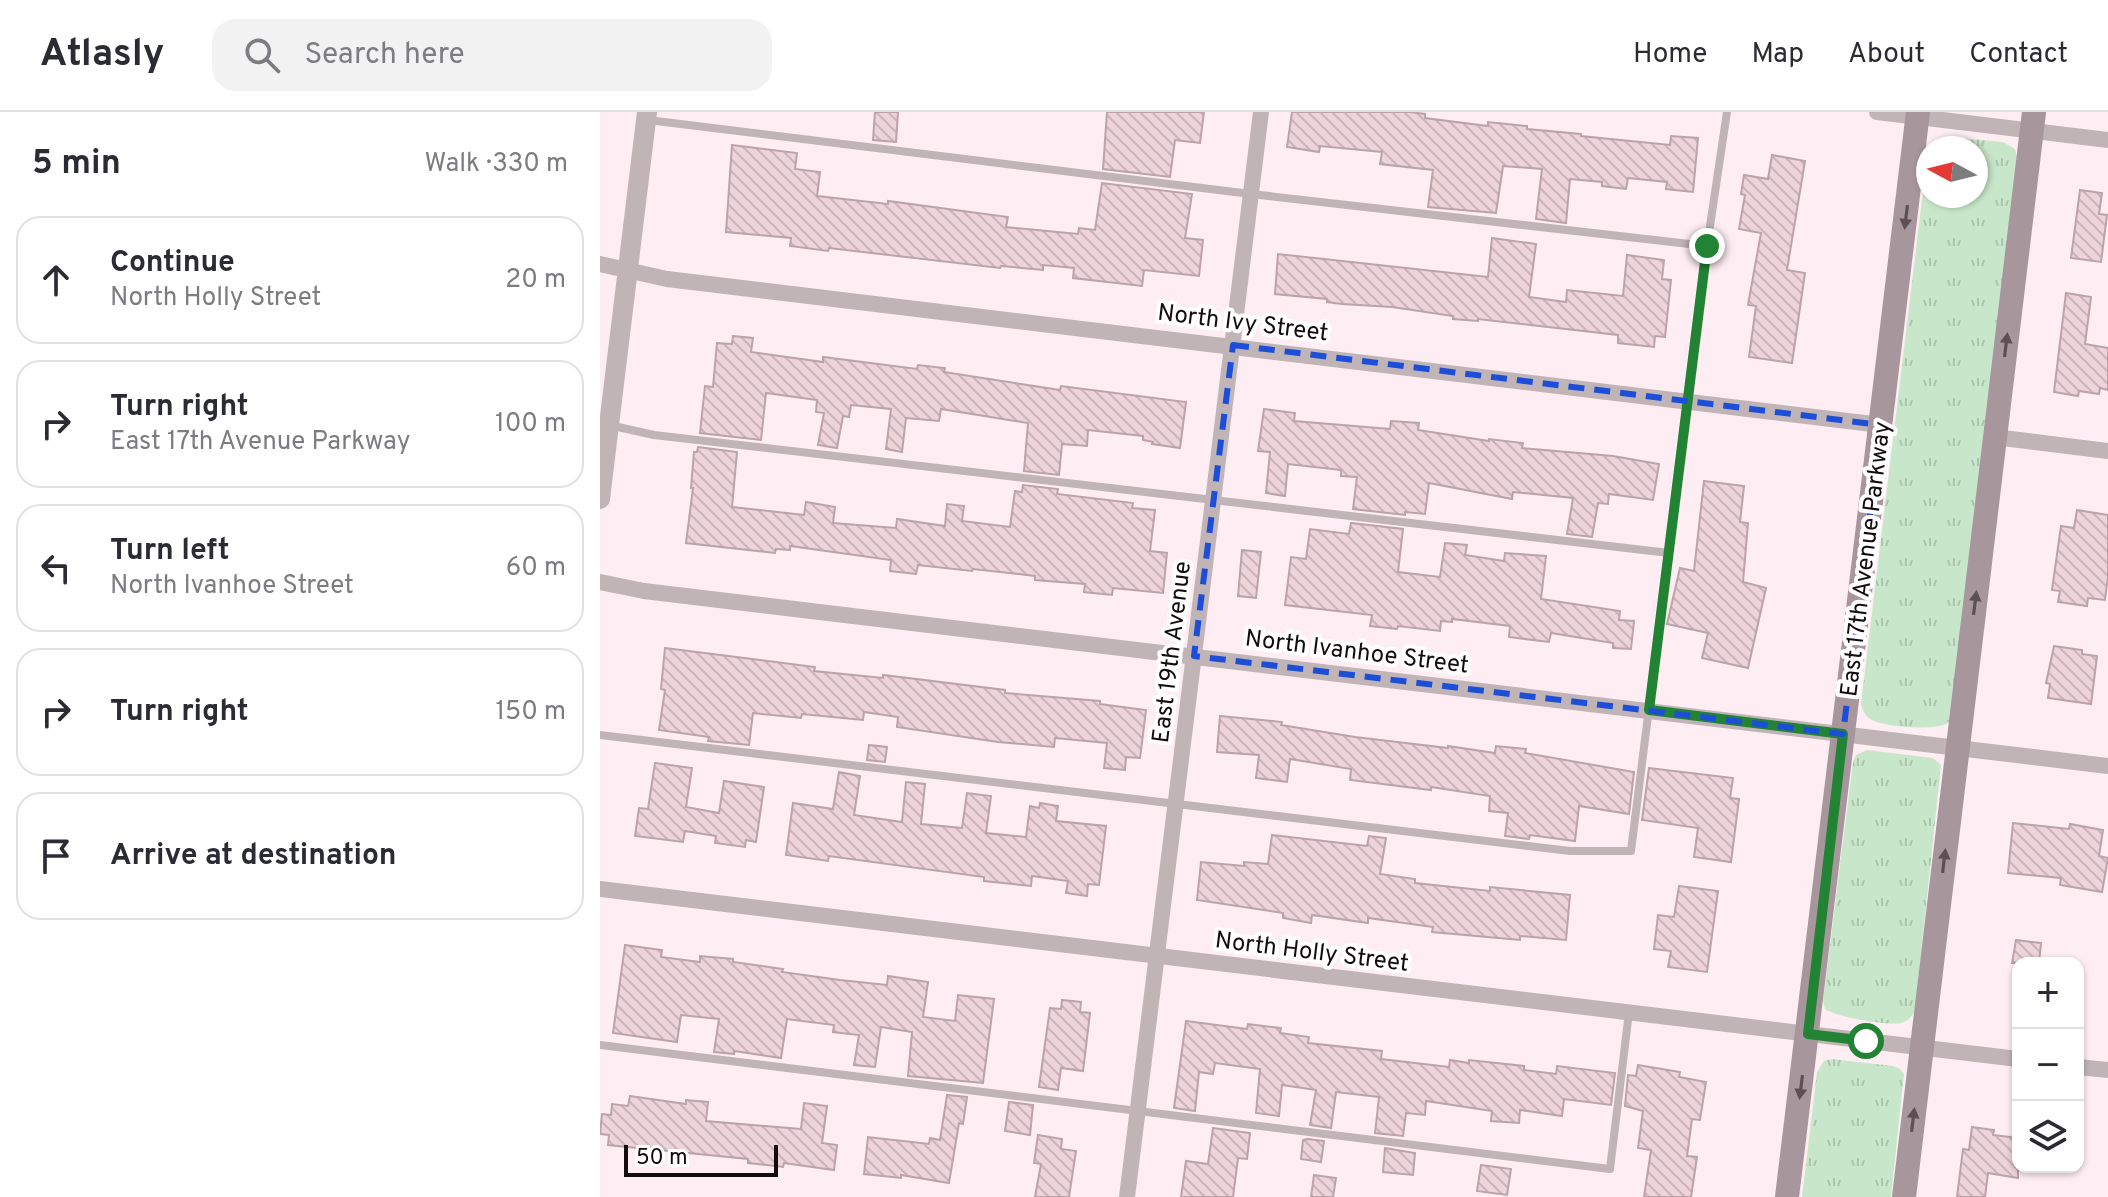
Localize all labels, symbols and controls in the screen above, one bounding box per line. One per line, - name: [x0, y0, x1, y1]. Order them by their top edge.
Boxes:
- search box: [212, 19, 772, 91]
- text: Atlasly: [40, 31, 164, 80]
- icon: search: [240, 33, 284, 77]
- text: Search here: [304, 37, 465, 74]
- text: Home: [1633, 37, 1707, 73]
- text: Map: [1751, 37, 1804, 73]
- text: About: [1848, 37, 1925, 73]
- text: Contact: [1969, 37, 2068, 73]
- north arrow: [1916, 136, 1988, 208]
- text: 5 min: [32, 143, 121, 186]
- text: Walk · 330 m: [424, 148, 568, 181]
- one-way arrow: [1899, 205, 1912, 230]
- route end: [1689, 228, 1725, 264]
- text: Continue: [110, 245, 235, 282]
- icon: ahead: [34, 258, 78, 302]
- text: 20 m: [505, 264, 566, 297]
- text: North Holly Street: [110, 282, 321, 315]
- street label: North Ivy Street: [1156, 299, 1330, 349]
- one-way arrow: [2000, 332, 2013, 357]
- text: Turn right: [110, 389, 248, 426]
- icon: right: [34, 402, 78, 446]
- text: 100 m: [495, 408, 566, 441]
- street label: East 17th Avenue Parkway: [1835, 420, 1899, 699]
- text: East 17th Avenue Parkway: [110, 426, 410, 459]
- text: Turn left: [110, 533, 230, 570]
- icon: left: [34, 546, 78, 590]
- text: 60 m: [506, 552, 566, 585]
- street label: East 19th Avenue: [1147, 560, 1199, 745]
- text: North Ivanhoe Street: [110, 570, 354, 603]
- one-way arrow: [1968, 590, 1981, 615]
- street label: North Ivanhoe Street: [1243, 624, 1470, 682]
- icon: right: [34, 690, 78, 734]
- text: Turn right: [110, 694, 248, 731]
- text: 150 m: [495, 696, 566, 729]
- icon: arrive: [34, 834, 78, 878]
- text: Arrive at destination: [110, 838, 396, 875]
- one-way arrow: [1938, 849, 1951, 874]
- street label: North Holly Street: [1213, 926, 1410, 980]
- map controls: [2012, 957, 2084, 1173]
- button: +: [2012, 957, 2084, 1029]
- route start: [1848, 1023, 1884, 1059]
- button: −: [2012, 1029, 2084, 1101]
- one-way arrow: [1795, 1075, 1808, 1100]
- button: layers: [2012, 1101, 2084, 1173]
- one-way arrow: [1907, 1107, 1920, 1132]
- scale bar: [624, 1141, 778, 1177]
- text: 50 m: [636, 1145, 688, 1172]

